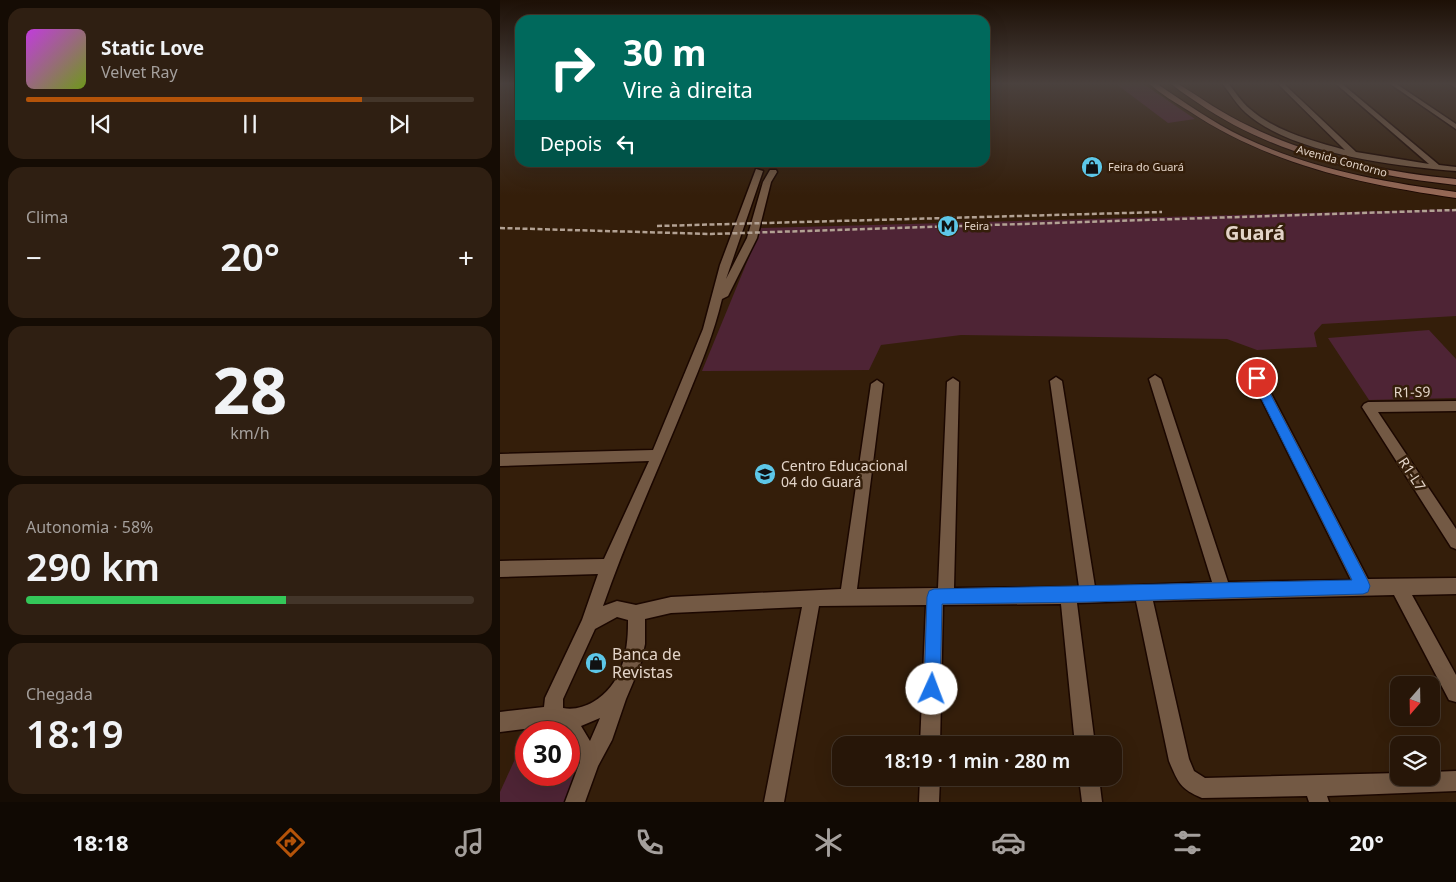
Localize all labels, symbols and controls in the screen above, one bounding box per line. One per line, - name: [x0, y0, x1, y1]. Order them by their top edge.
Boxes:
- text: 30 m: [623, 29, 706, 76]
- text: Static Love: [101, 35, 204, 61]
- icon: right: [540, 35, 605, 100]
- text: Velvet Ray: [101, 61, 178, 83]
- text: Vire à direita: [623, 74, 753, 104]
- icon: previous: [87, 110, 115, 138]
- icon: pause: [236, 110, 264, 138]
- icon: next: [385, 110, 413, 138]
- icon: left: [612, 130, 640, 158]
- text: Depois: [540, 131, 602, 157]
- street label: Avenida Contorno: [1295, 141, 1389, 180]
- shop icon: Feira do Guará: [1080, 155, 1104, 179]
- place label: Feira do Guará: [1108, 159, 1184, 174]
- text: Clima: [26, 206, 68, 228]
- metro station icon: Feira: [936, 214, 960, 238]
- place label: Feira: [964, 218, 989, 233]
- district label: Guará: [1225, 219, 1285, 246]
- text: 20°: [220, 230, 280, 282]
- text: −: [26, 238, 42, 276]
- text: +: [458, 238, 474, 276]
- text: 28: [213, 345, 287, 433]
- pin: [1236, 357, 1278, 399]
- icon: arrive: [1243, 364, 1271, 392]
- street label: R1-S9: [1393, 382, 1431, 401]
- text: km/h: [230, 422, 270, 444]
- street label: R1-L7: [1394, 453, 1430, 494]
- place label: Centro Educacional 04 do Guará: [781, 456, 908, 491]
- school or university icon: Centro Educacional 04 do Guará: [753, 462, 777, 486]
- text: Autonomia · 58%: [26, 516, 153, 538]
- text: 290 km: [26, 540, 160, 592]
- place label: Banca de Revistas: [612, 643, 681, 683]
- shop icon: Banca de Revistas: [584, 651, 608, 675]
- position arrow: [905, 662, 957, 714]
- north arrow: [1390, 676, 1440, 726]
- map controls: [1390, 676, 1440, 786]
- text: Chegada: [26, 683, 93, 705]
- text: 18:19: [26, 707, 123, 759]
- speed limit sign: 30: [515, 721, 580, 786]
- button: layers: [1390, 736, 1440, 786]
- text: 18:19 · 1 min · 280 m: [884, 748, 1070, 774]
- icon: directions: [273, 825, 308, 860]
- icon: music: [452, 825, 487, 860]
- icon: phone: [632, 825, 667, 860]
- icon: climate: [811, 825, 846, 860]
- icon: car: [991, 825, 1026, 860]
- icon: filters: [1170, 825, 1205, 860]
- text: 18:18: [72, 827, 129, 857]
- text: 20°: [1349, 827, 1384, 857]

